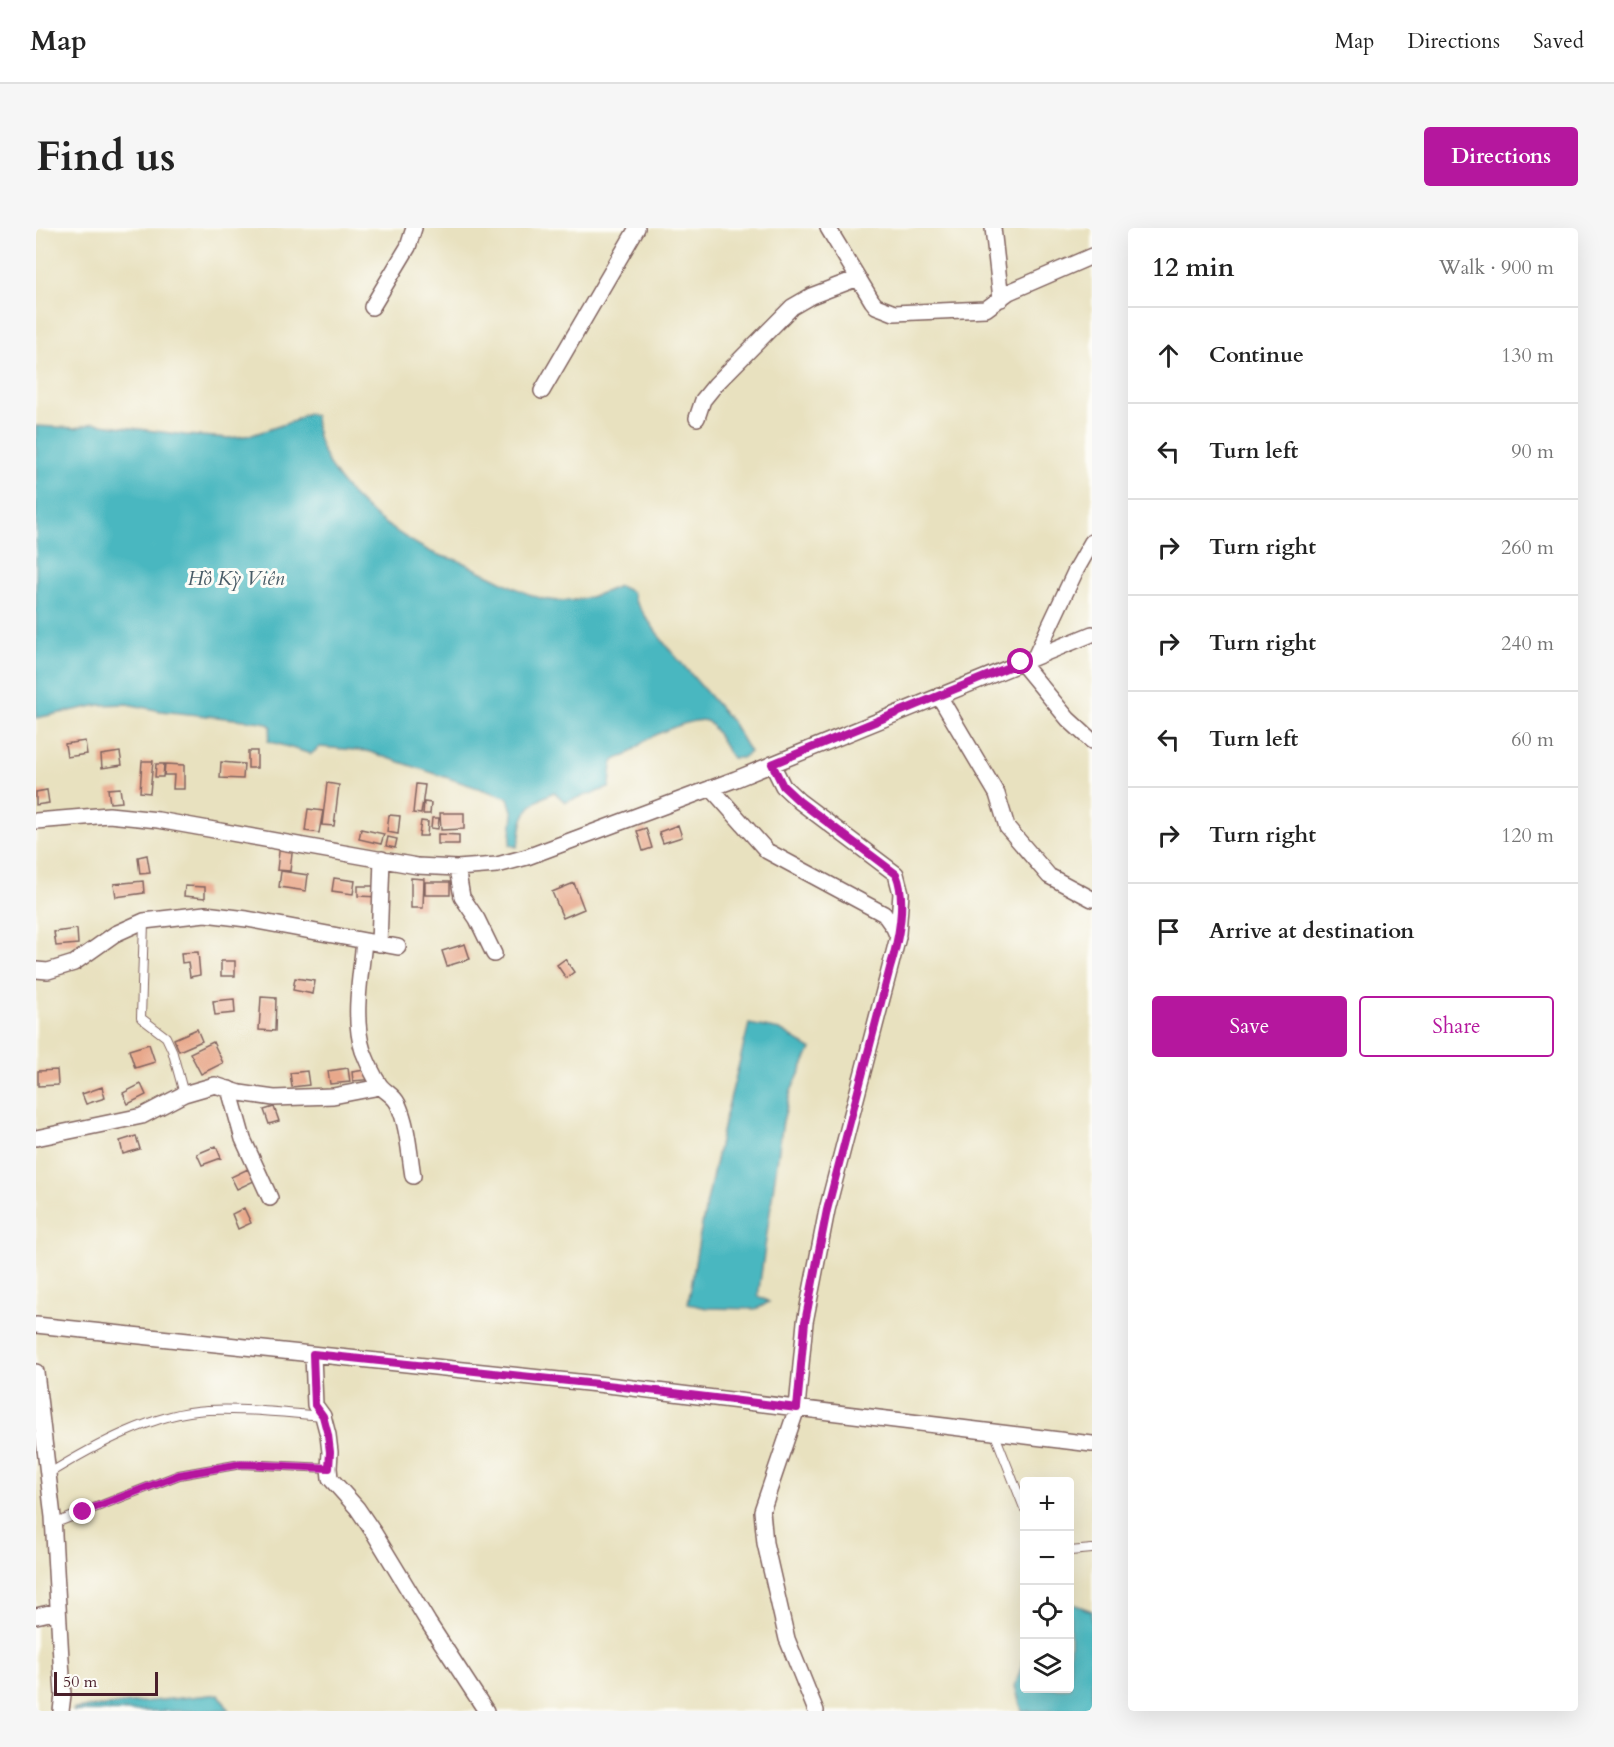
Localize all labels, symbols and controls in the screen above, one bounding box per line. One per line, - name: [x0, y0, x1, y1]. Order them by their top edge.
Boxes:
- text: Map: [30, 22, 87, 60]
- text: Map: [1334, 27, 1374, 56]
- text: Directions: [1407, 27, 1500, 56]
- text: Saved: [1533, 27, 1584, 56]
- button: Directions: [1424, 127, 1578, 186]
- text: Find us: [36, 128, 176, 185]
- text: 12 min: [1152, 250, 1235, 285]
- text: Walk · 900 m: [1439, 254, 1554, 281]
- icon: ahead: [1152, 339, 1185, 372]
- text: Continue: [1209, 340, 1304, 370]
- text: 130 m: [1501, 342, 1554, 369]
- icon: left: [1152, 435, 1185, 468]
- text: Turn left: [1209, 436, 1298, 466]
- text: 90 m: [1511, 438, 1554, 465]
- icon: right: [1152, 531, 1185, 564]
- text: Turn right: [1209, 532, 1316, 562]
- text: 260 m: [1501, 534, 1554, 561]
- water label: Hồ Kỳ Viên: [187, 565, 285, 592]
- icon: right: [1152, 627, 1185, 660]
- text: Turn right: [1209, 628, 1316, 658]
- text: 240 m: [1501, 630, 1554, 657]
- route start: [1007, 648, 1033, 674]
- icon: left: [1152, 723, 1185, 756]
- text: Turn left: [1209, 724, 1298, 754]
- text: 60 m: [1511, 726, 1554, 753]
- icon: right: [1152, 819, 1185, 852]
- text: Turn right: [1209, 820, 1316, 850]
- text: 120 m: [1501, 822, 1554, 849]
- icon: arrive: [1152, 915, 1185, 948]
- text: Arrive at destination: [1209, 916, 1414, 946]
- button: Save: [1152, 996, 1347, 1057]
- button: Share: [1359, 996, 1554, 1057]
- map controls: [1020, 1477, 1074, 1693]
- button: +: [1020, 1477, 1074, 1531]
- route end: [69, 1498, 95, 1524]
- button: −: [1020, 1531, 1074, 1585]
- button: locate: [1020, 1585, 1074, 1639]
- button: layers: [1020, 1639, 1074, 1693]
- scale bar: [54, 1669, 158, 1696]
- text: 50 m: [63, 1671, 97, 1693]

